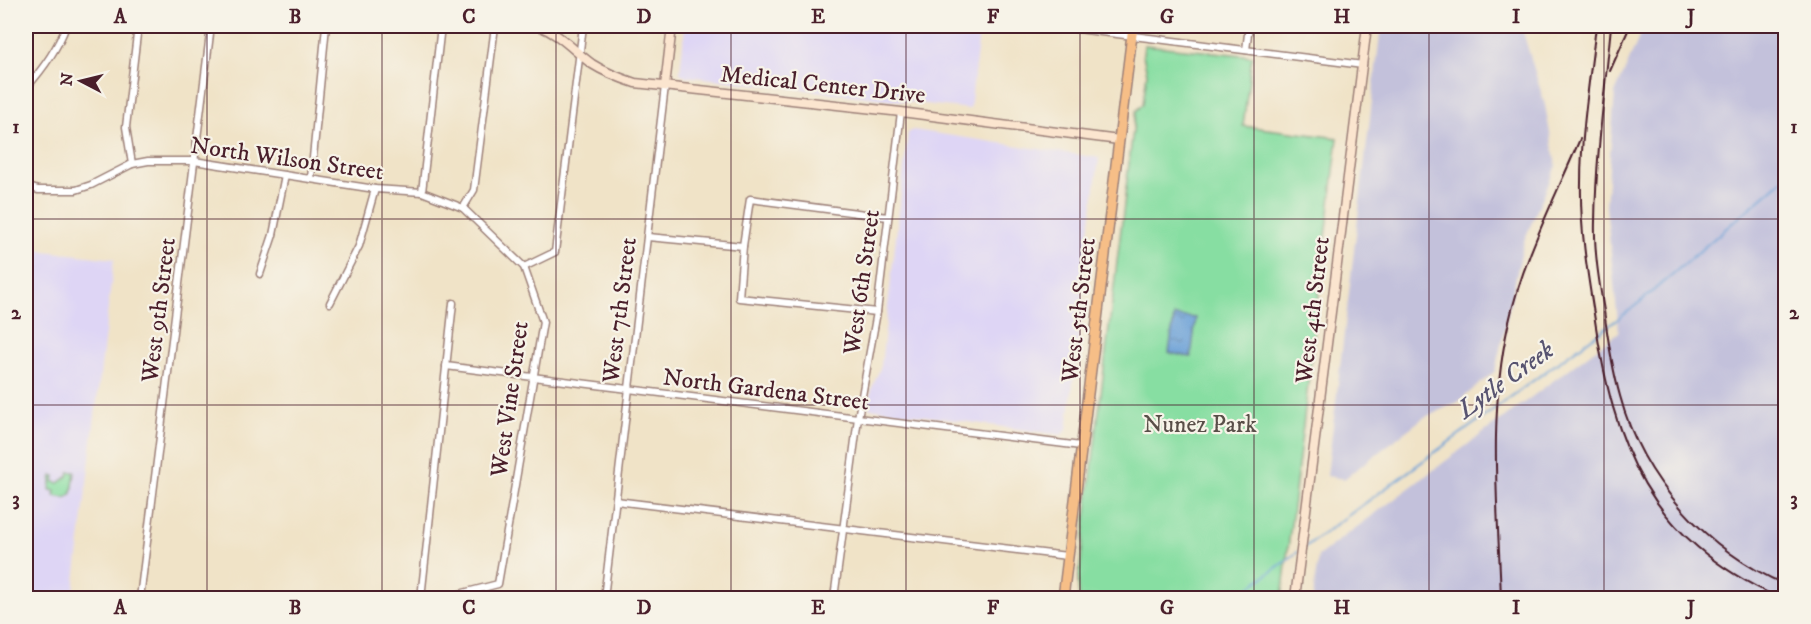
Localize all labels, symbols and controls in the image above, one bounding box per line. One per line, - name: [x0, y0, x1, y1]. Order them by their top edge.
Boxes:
- text: A: [113, 5, 128, 30]
- text: B: [289, 5, 301, 30]
- text: C: [462, 5, 476, 30]
- text: D: [637, 5, 652, 30]
- text: E: [811, 5, 825, 30]
- text: F: [987, 5, 1000, 30]
- text: G: [1160, 5, 1174, 30]
- text: H: [1334, 5, 1351, 30]
- text: I: [1512, 5, 1520, 30]
- text: J: [1685, 5, 1695, 30]
- north arrow: [51, 51, 111, 111]
- street label: Medical Center Drive: [719, 59, 927, 111]
- text: N: [56, 72, 78, 87]
- text: 1: [12, 115, 20, 140]
- text: 1: [1790, 115, 1798, 140]
- street label: North Wilson Street: [188, 131, 386, 187]
- street label: West 6th Street: [837, 207, 887, 358]
- street label: West 7th Street: [596, 235, 644, 386]
- street label: West 4th Street: [1289, 235, 1337, 386]
- street label: West 9th Street: [135, 236, 183, 385]
- street label: West 5th Street: [1055, 236, 1103, 385]
- text: 2: [11, 301, 22, 326]
- text: 2: [1789, 301, 1800, 326]
- street label: West Vine Street: [484, 319, 536, 480]
- water label: Lytle Creek: [1449, 334, 1561, 428]
- street label: North Gardena Street: [661, 362, 871, 418]
- park label: Nunez Park: [1143, 410, 1257, 440]
- text: 3: [12, 487, 20, 512]
- text: 3: [1790, 487, 1798, 512]
- text: A: [113, 596, 128, 621]
- text: B: [289, 596, 301, 621]
- text: C: [462, 596, 476, 621]
- text: D: [637, 596, 652, 621]
- text: E: [811, 596, 825, 621]
- text: F: [987, 596, 1000, 621]
- text: G: [1160, 596, 1174, 621]
- text: H: [1334, 596, 1351, 621]
- text: I: [1512, 596, 1520, 621]
- text: J: [1685, 596, 1695, 621]

